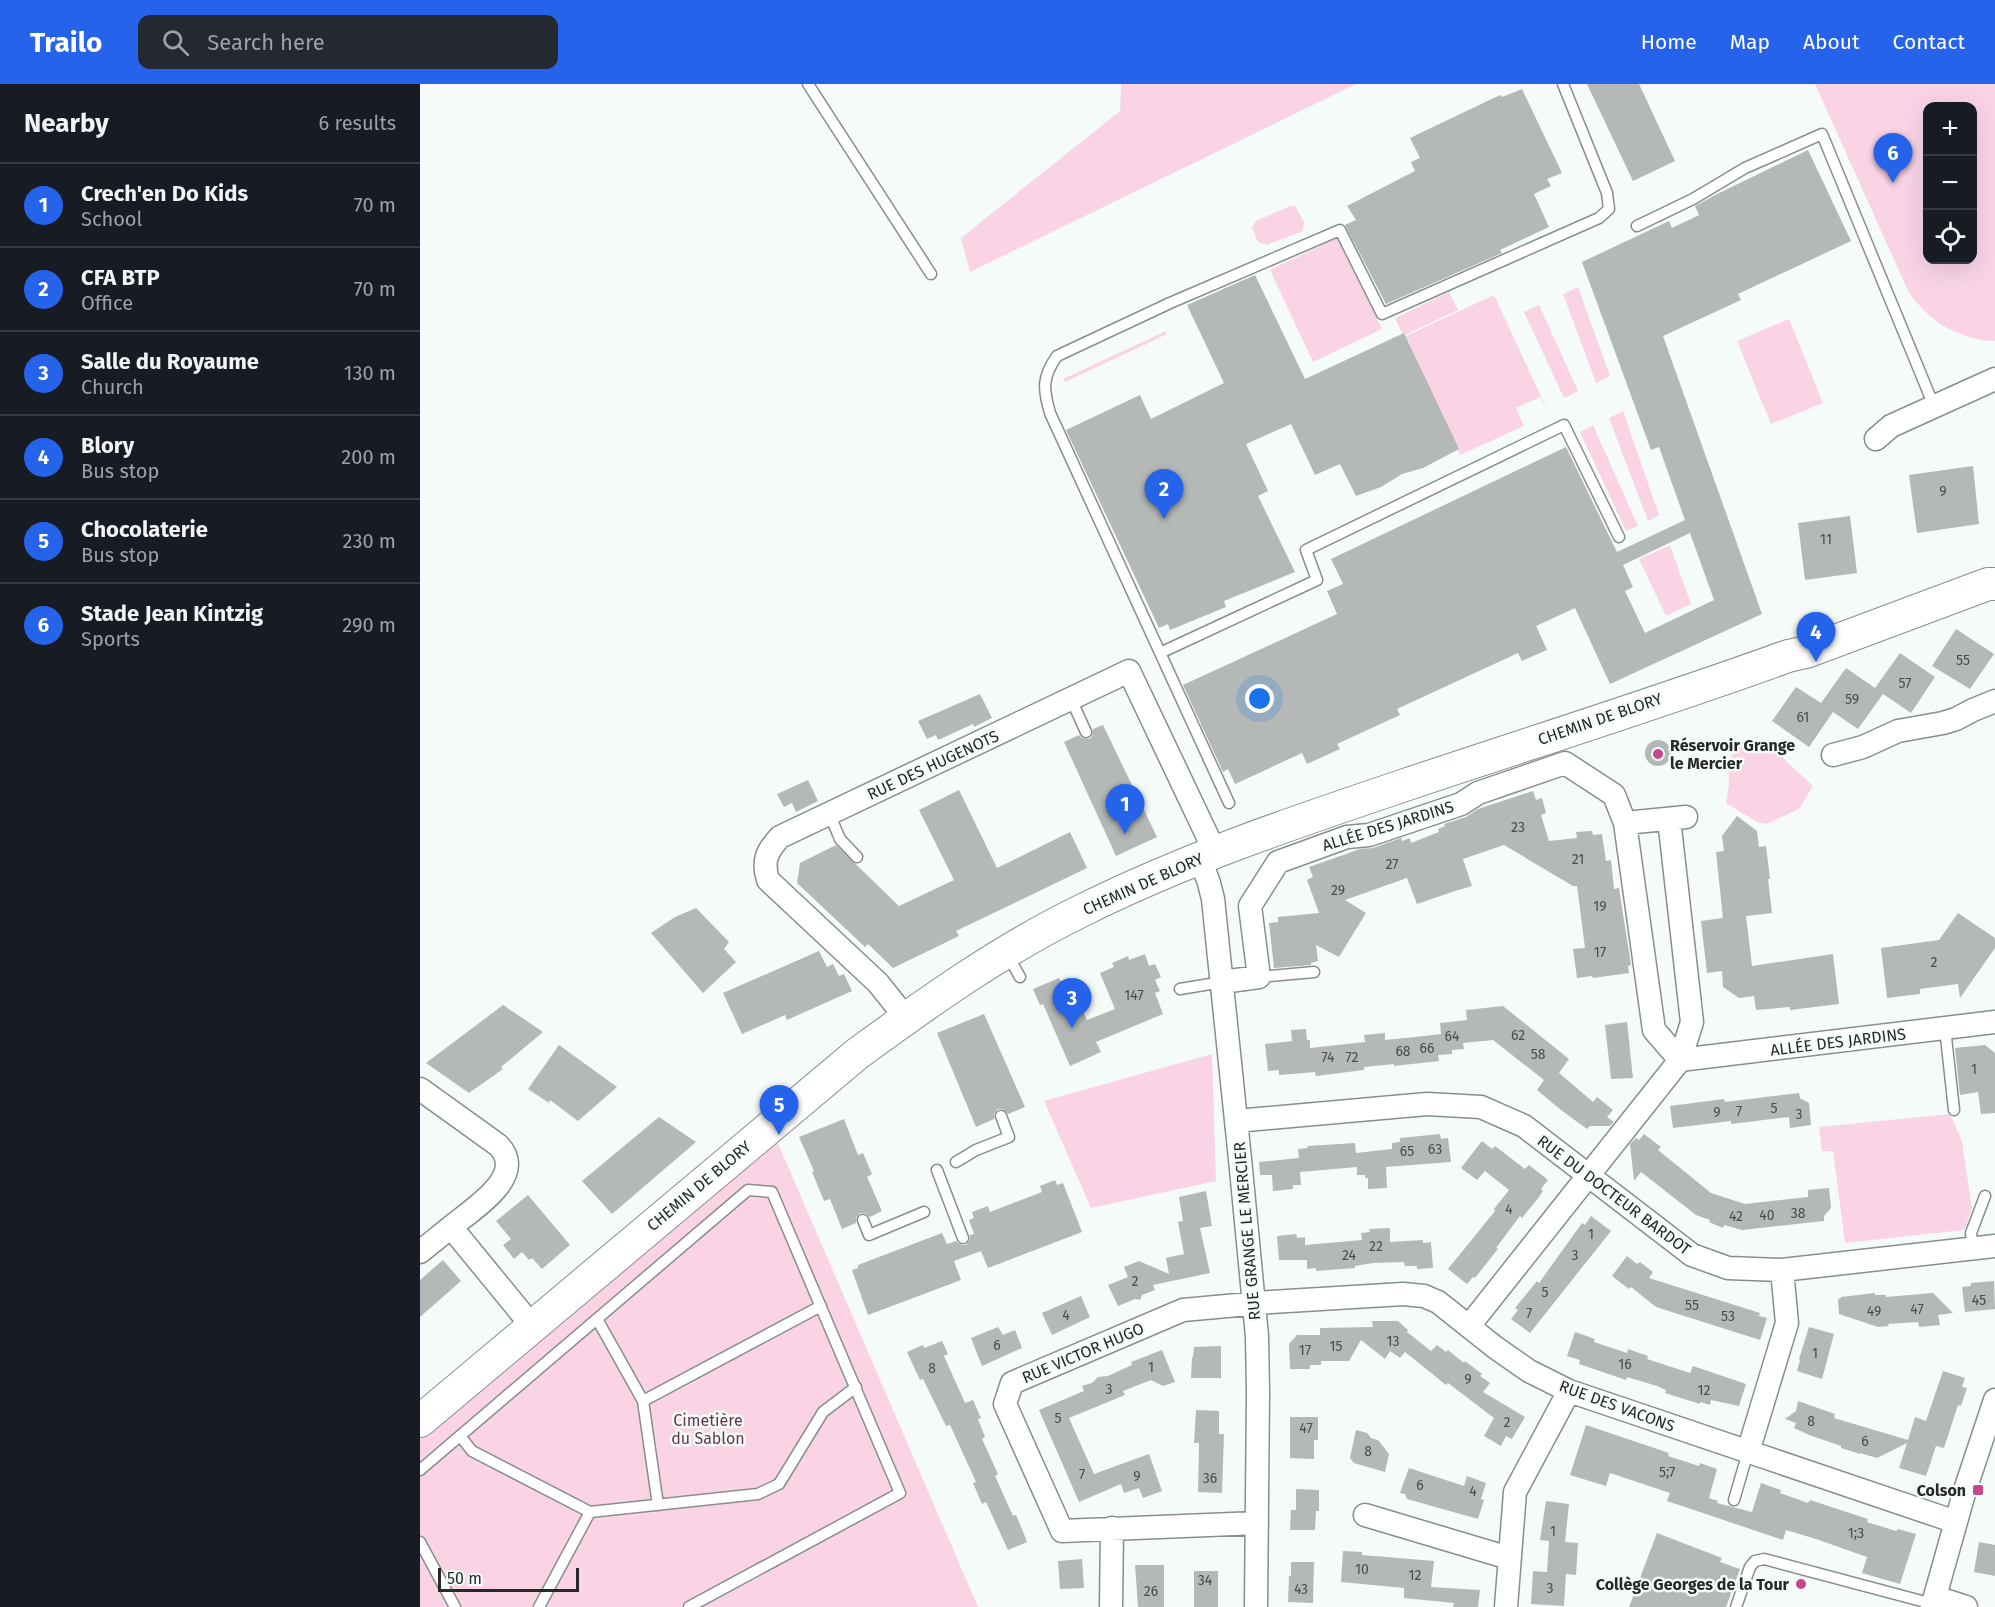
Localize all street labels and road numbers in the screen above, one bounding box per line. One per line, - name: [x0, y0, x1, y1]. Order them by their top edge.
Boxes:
- street label: CHEMIN DE BLORY: [1535, 689, 1665, 749]
- street label: RUE DES HUGENOTS: [864, 726, 1002, 804]
- street label: ALLÉE DES JARDINS: [1320, 796, 1456, 855]
- street label: CHEMIN DE BLORY: [1080, 849, 1206, 919]
- street label: ALLÉE DES JARDINS: [1769, 1023, 1907, 1060]
- street label: RUE DU DOCTEUR BARDOT: [1534, 1131, 1695, 1259]
- street label: CHEMIN DE BLORY: [643, 1137, 755, 1235]
- street label: RUE GRANGE LE MERCIER: [1230, 1141, 1264, 1321]
- street label: RUE VICTOR HUGO: [1019, 1319, 1147, 1387]
- street label: RUE DES VACONS: [1557, 1376, 1678, 1436]

